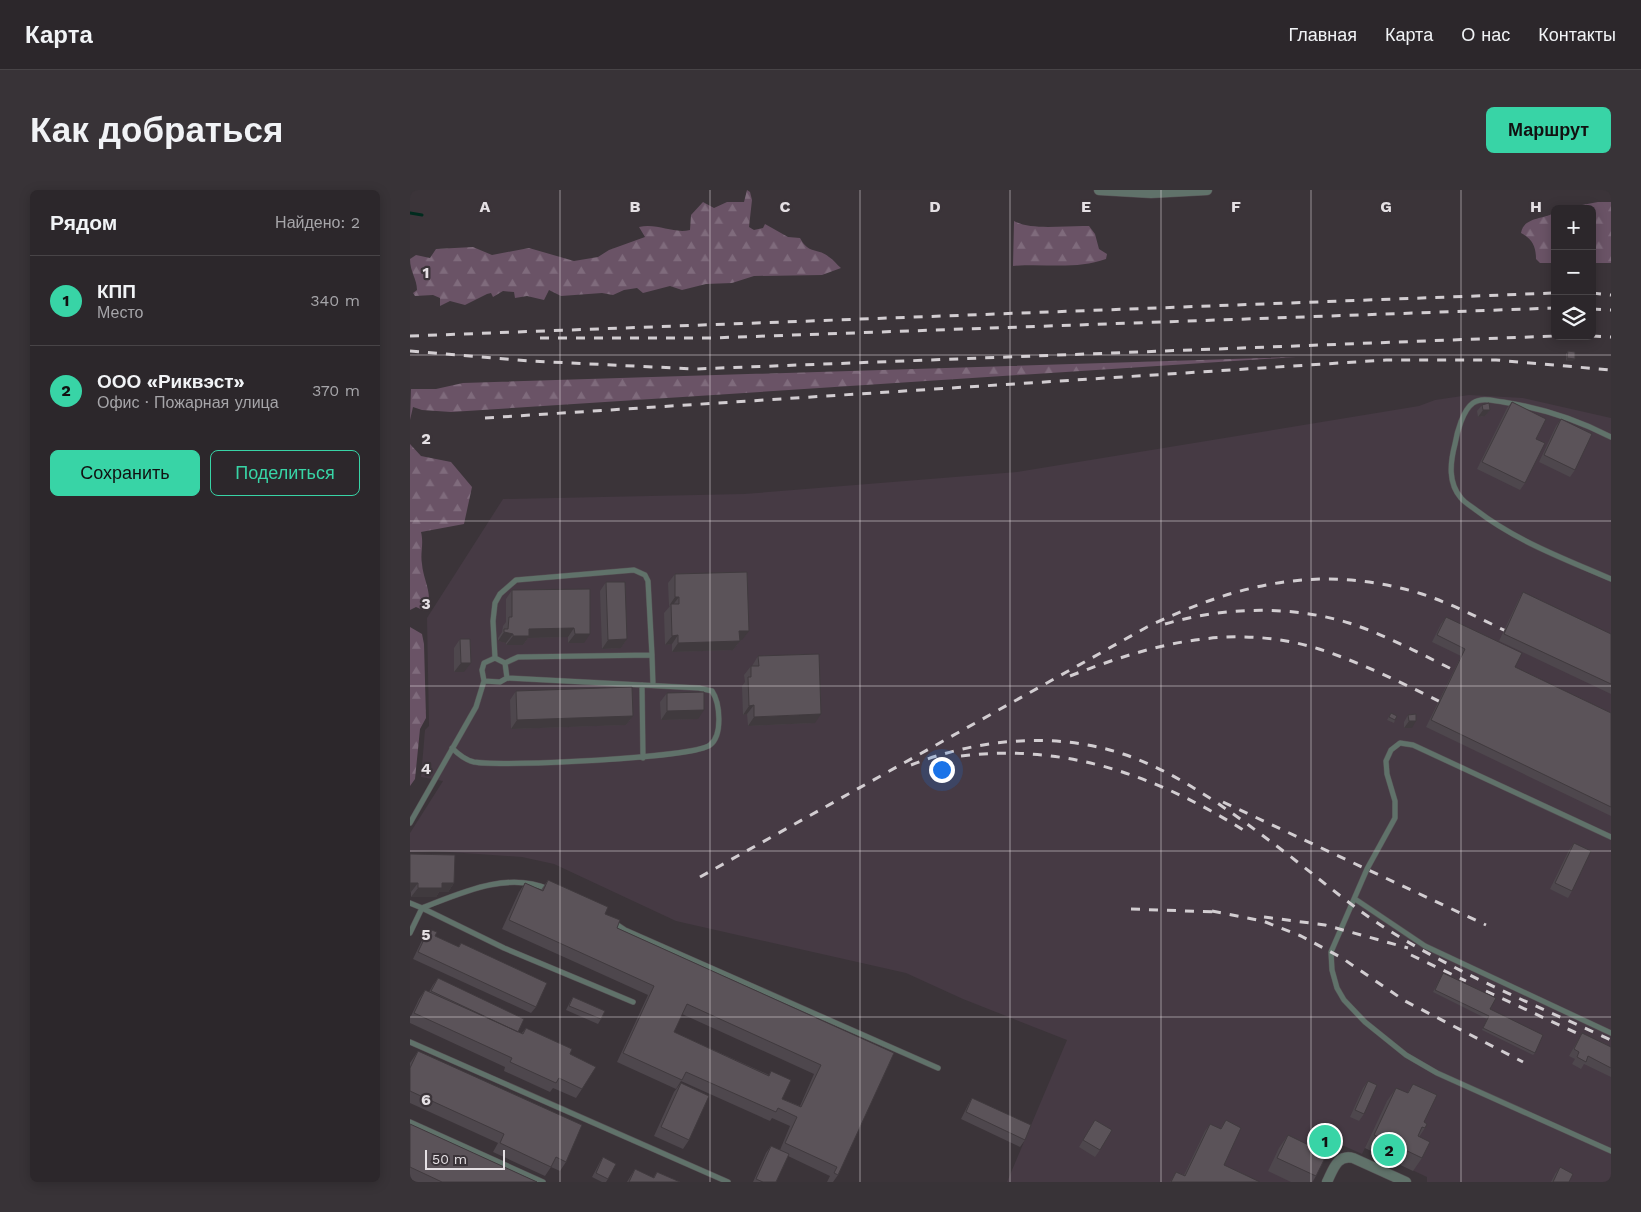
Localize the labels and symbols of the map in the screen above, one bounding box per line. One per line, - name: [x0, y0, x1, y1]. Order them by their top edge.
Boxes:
- text: A: [480, 197, 491, 216]
- text: B: [630, 197, 641, 216]
- text: C: [780, 197, 791, 216]
- text: D: [929, 197, 941, 216]
- text: E: [1081, 197, 1091, 216]
- text: F: [1231, 197, 1241, 216]
- text: G: [1380, 197, 1392, 216]
- text: H: [1530, 197, 1542, 216]
- text: 1: [423, 263, 429, 282]
- text: 2: [421, 429, 431, 448]
- text: 3: [421, 594, 431, 613]
- your location: [929, 757, 955, 783]
- text: 4: [421, 759, 431, 778]
- text: 5: [421, 925, 431, 944]
- text: 6: [421, 1090, 431, 1109]
- pin: 1: [1309, 1122, 1341, 1160]
- pin: 2: [1373, 1131, 1405, 1169]
- scale bar: [425, 1147, 505, 1170]

